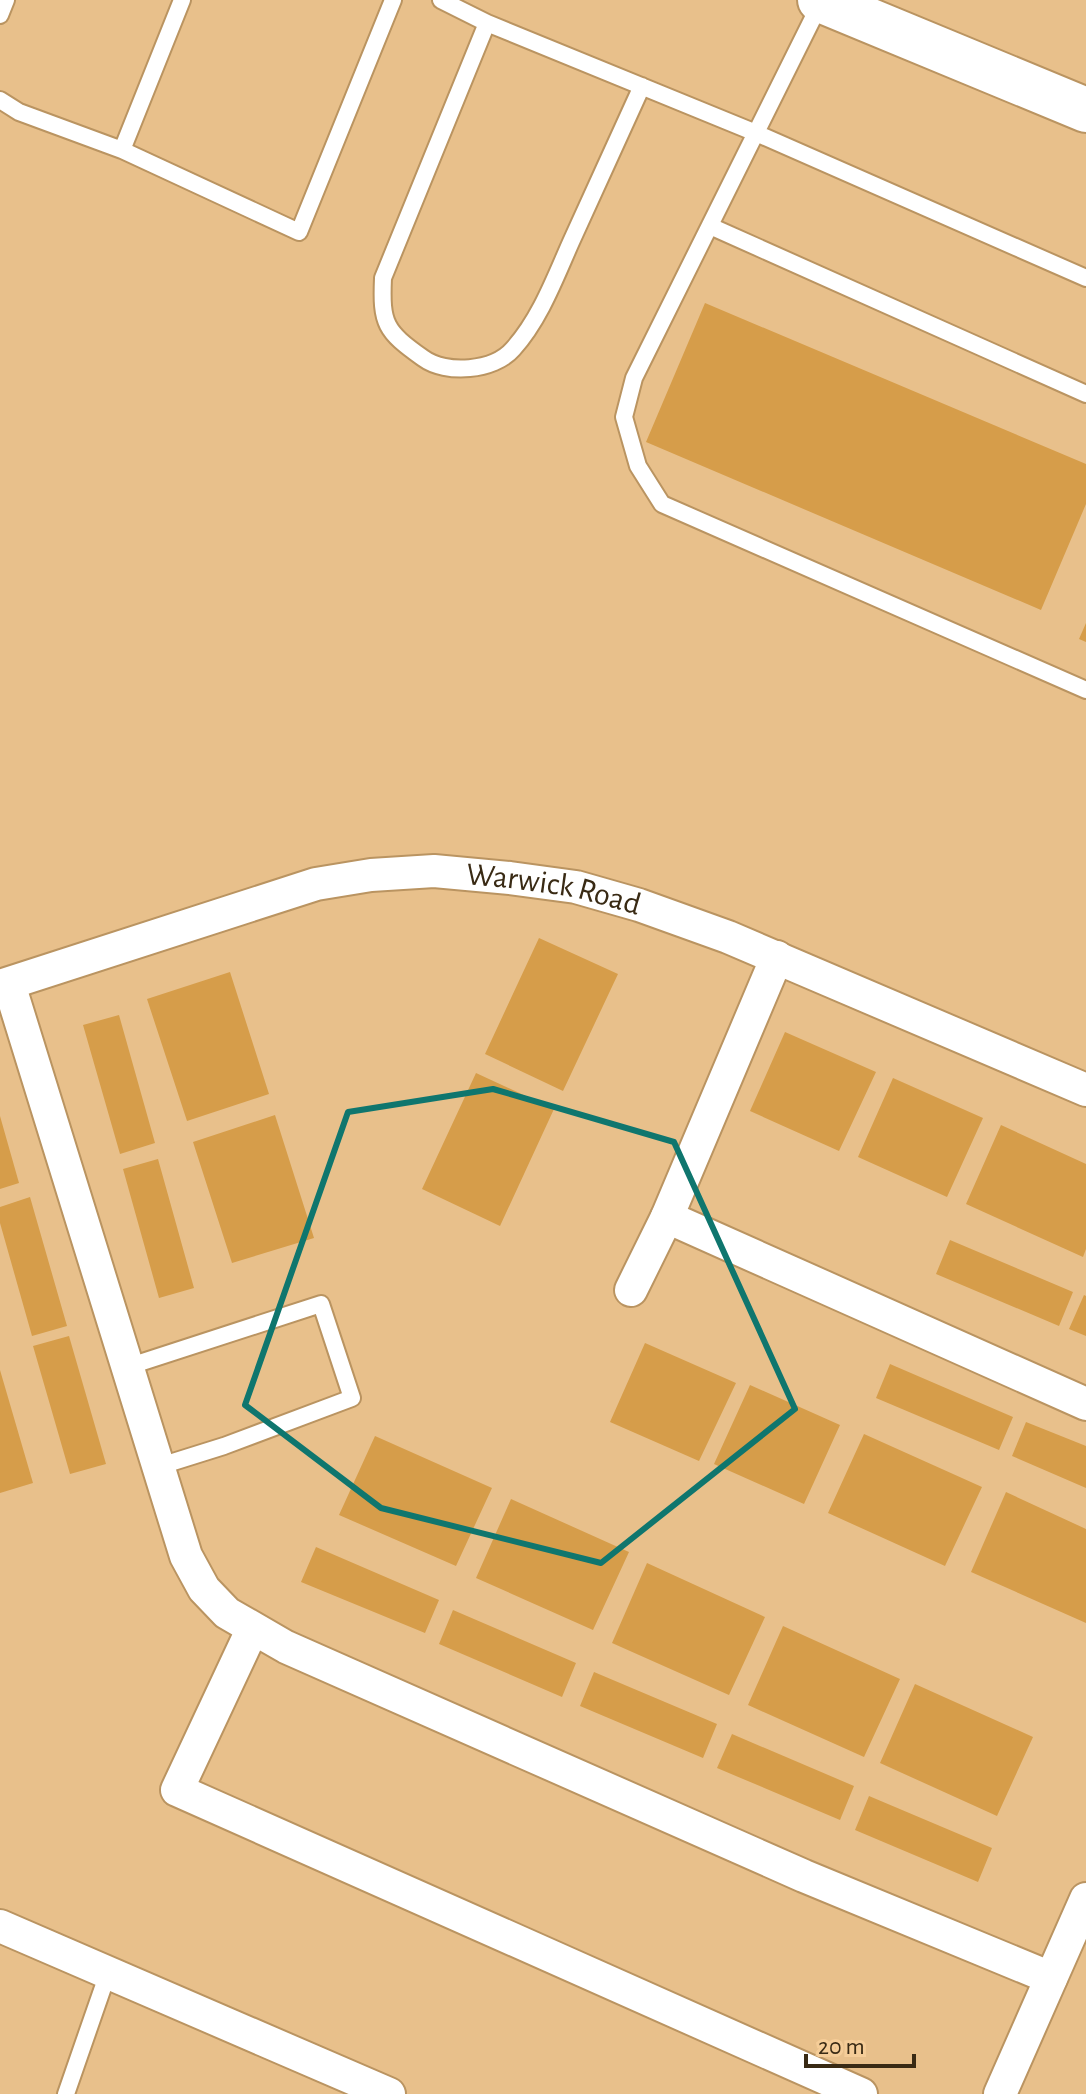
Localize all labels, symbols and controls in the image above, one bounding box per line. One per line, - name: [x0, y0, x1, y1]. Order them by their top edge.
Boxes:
- street label: Warwick Road: [465, 858, 645, 921]
- scale bar: [806, 2018, 914, 2068]
- text: 20 m: [818, 2035, 865, 2059]

